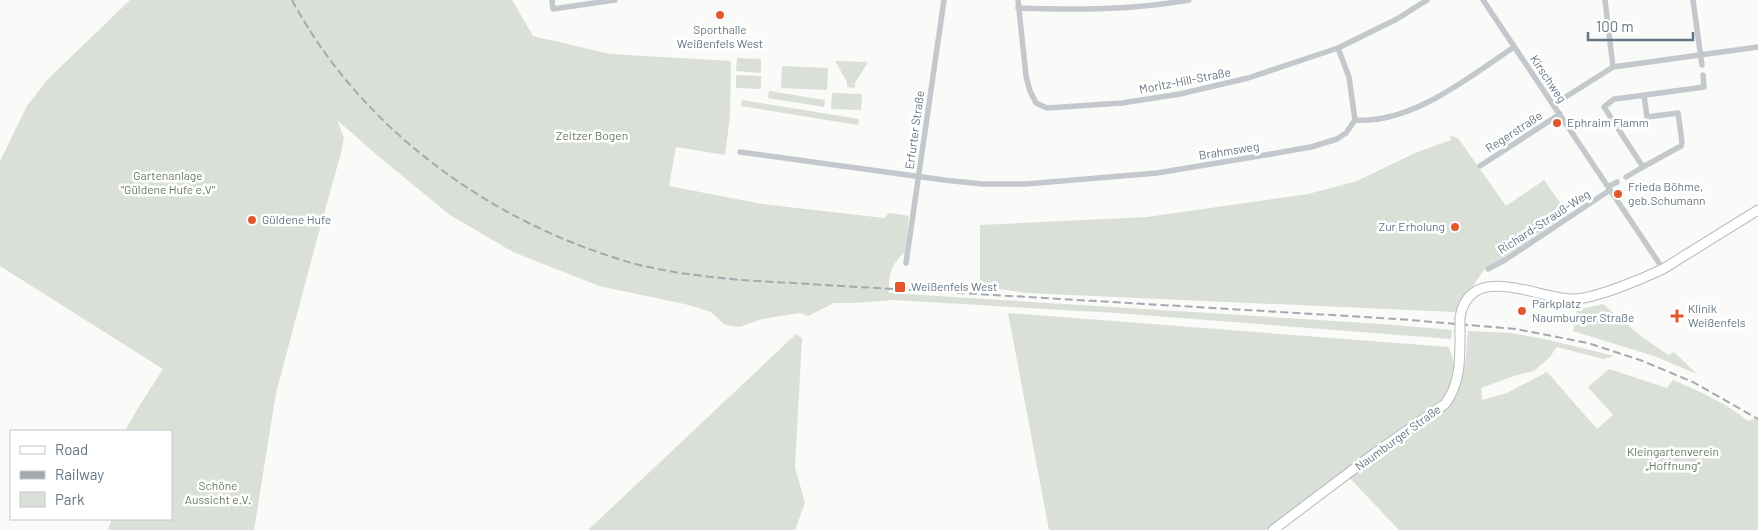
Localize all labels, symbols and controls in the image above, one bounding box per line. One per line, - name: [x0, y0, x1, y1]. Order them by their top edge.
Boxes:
- marker: Sporthalle Weißenfels West: [714, 9, 726, 21]
- scale bar: [1588, 10, 1693, 42]
- text: 100 m: [1596, 17, 1634, 35]
- place label: Sporthalle Weißenfels West: [677, 22, 763, 50]
- street label: Kirschweg: [1528, 52, 1570, 105]
- street label: Moritz-Hill-Straße: [1138, 64, 1232, 96]
- street label: Erfurter Straße: [902, 90, 926, 170]
- street label: Regerstraße: [1483, 108, 1544, 155]
- place label: Ephraim Flamm: [1567, 115, 1649, 129]
- marker: Ephraim Flamm: [1551, 117, 1563, 129]
- park label: Zeitzer Bogen: [556, 128, 628, 142]
- street label: Brahmsweg: [1198, 138, 1260, 162]
- park label: Gartenanlage "Güldene Hufe e.V": [121, 168, 215, 196]
- place label: Frieda Böhme, geb.Schumann: [1628, 179, 1706, 207]
- street label: Richard-Strauß-Weg: [1495, 186, 1592, 256]
- marker: Frieda Böhme, geb.Schumann: [1612, 188, 1624, 200]
- place label: Güldene Hufe: [262, 212, 331, 226]
- marker: Güldene Hufe: [246, 214, 258, 226]
- place label: Zur Erholung: [1379, 219, 1445, 233]
- marker: Zur Erholung: [1449, 221, 1461, 233]
- place label: Weißenfels West: [911, 279, 997, 293]
- marker: Weißenfels West: [893, 280, 907, 294]
- place label: Parkplatz Naumburger Straße: [1532, 296, 1634, 324]
- place label: Klinik Weißenfels: [1688, 301, 1746, 329]
- marker: Parkplatz Naumburger Straße: [1516, 305, 1528, 317]
- marker: Klinik Weißenfels: [1670, 309, 1684, 323]
- street label: Naumburger Straße: [1352, 401, 1443, 473]
- legend: [10, 430, 172, 520]
- text: Road: [55, 440, 88, 458]
- park label: Kleingartenverein „Hoffnung“: [1627, 444, 1719, 472]
- text: Railway: [55, 465, 104, 483]
- park label: Schöne Aussicht e.V.: [185, 478, 251, 506]
- text: Park: [55, 490, 85, 508]

